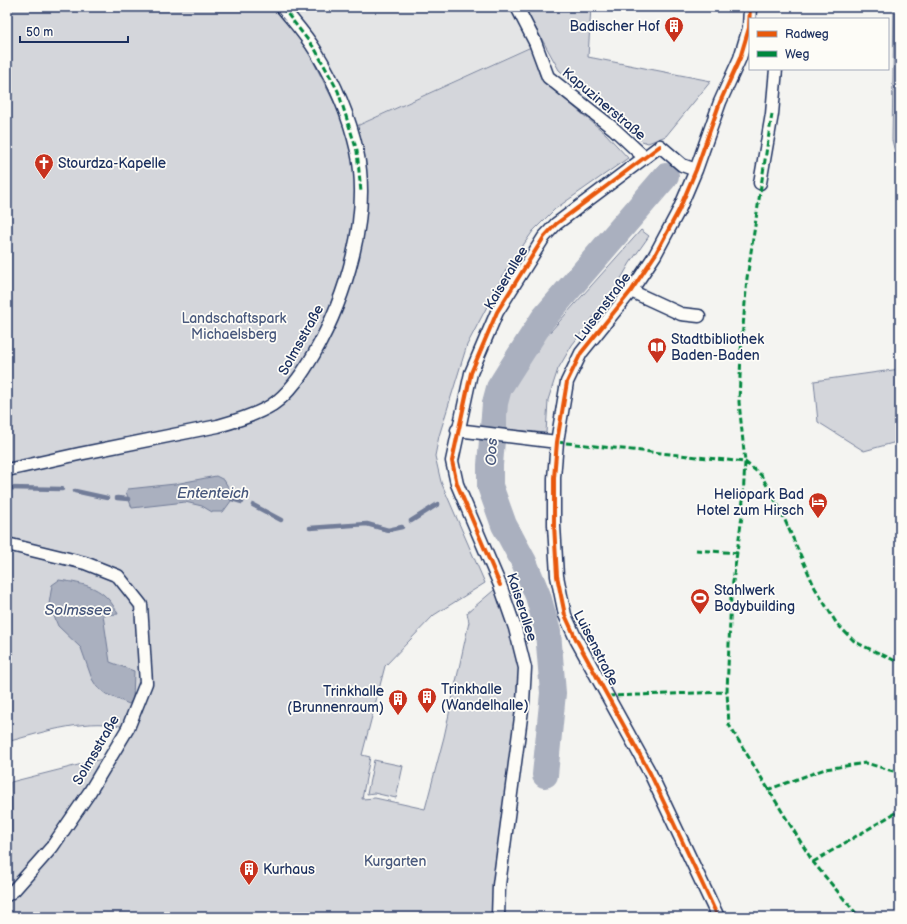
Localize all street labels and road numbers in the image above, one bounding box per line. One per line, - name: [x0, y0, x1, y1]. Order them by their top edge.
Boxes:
- street label: Kapuzinerstraße: [559, 64, 649, 144]
- street label: Kaiserallee: [480, 243, 532, 313]
- street label: Luisenstraße: [571, 269, 635, 345]
- street label: Solmsstraße: [275, 302, 327, 378]
- street label: Kaiserallee: [503, 571, 541, 643]
- street label: Luisenstraße: [570, 607, 622, 689]
- street label: Solmsstraße: [69, 712, 123, 788]

